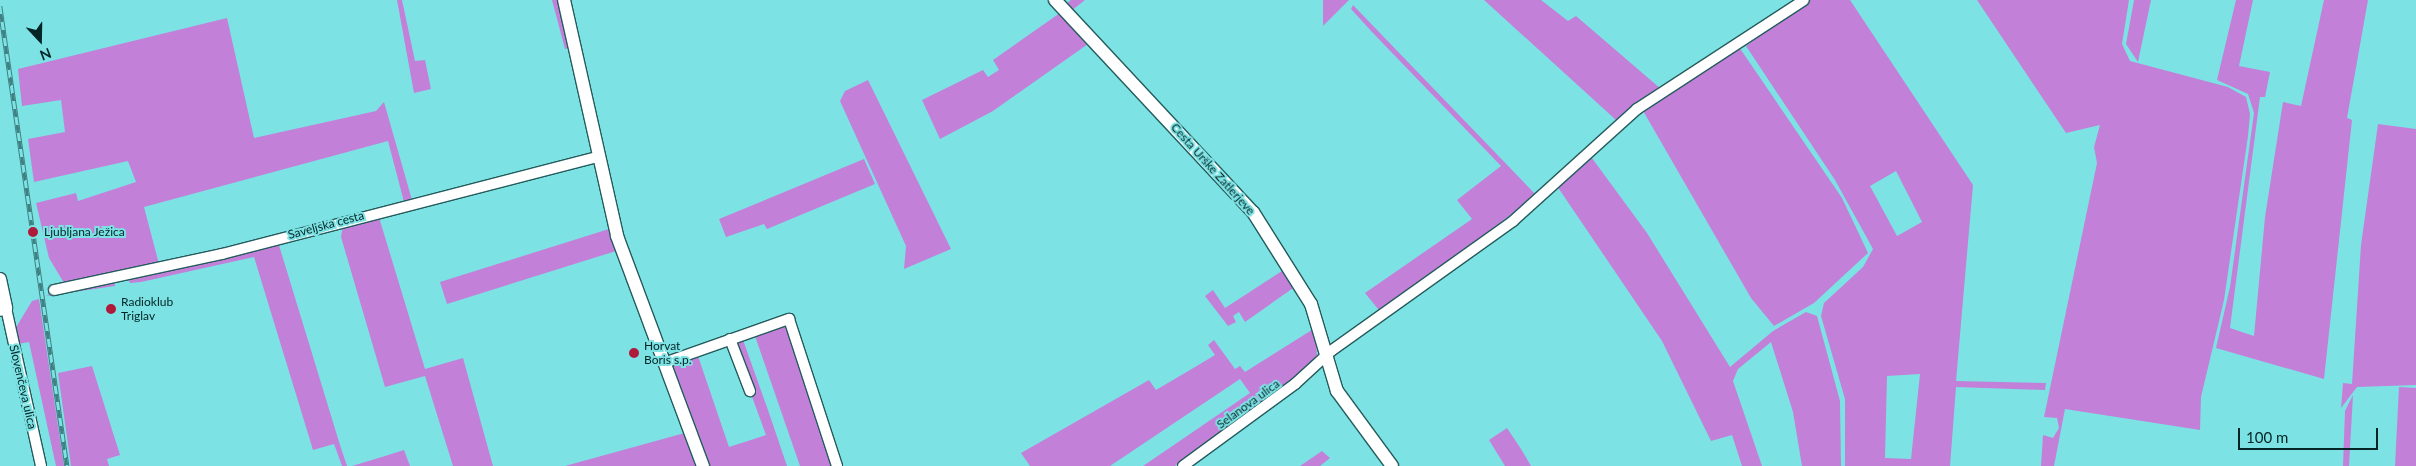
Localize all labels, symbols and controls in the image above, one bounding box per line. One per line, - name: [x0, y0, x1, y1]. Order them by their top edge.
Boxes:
- north arrow: [15, 15, 65, 65]
- text: N: [37, 45, 54, 64]
- street label: Cesta Urške Zatlerjeve: [1168, 120, 1258, 218]
- street label: Saveljska cesta: [286, 208, 366, 242]
- marker: Ljubljana Ježica: [26, 225, 40, 239]
- place label: Ljubljana Ježica: [44, 225, 125, 239]
- place label: Radioklub Triglav: [121, 295, 173, 323]
- marker: Radioklub Triglav: [105, 303, 117, 315]
- place label: Horvat Boris s.p.: [644, 339, 692, 367]
- street label: Slovenčeva ulica: [6, 344, 40, 430]
- marker: Horvat Boris s.p.: [628, 347, 640, 359]
- street label: Selanova ulica: [1214, 376, 1282, 432]
- scale bar: [2241, 418, 2381, 450]
- text: 100 m: [2246, 428, 2288, 446]

